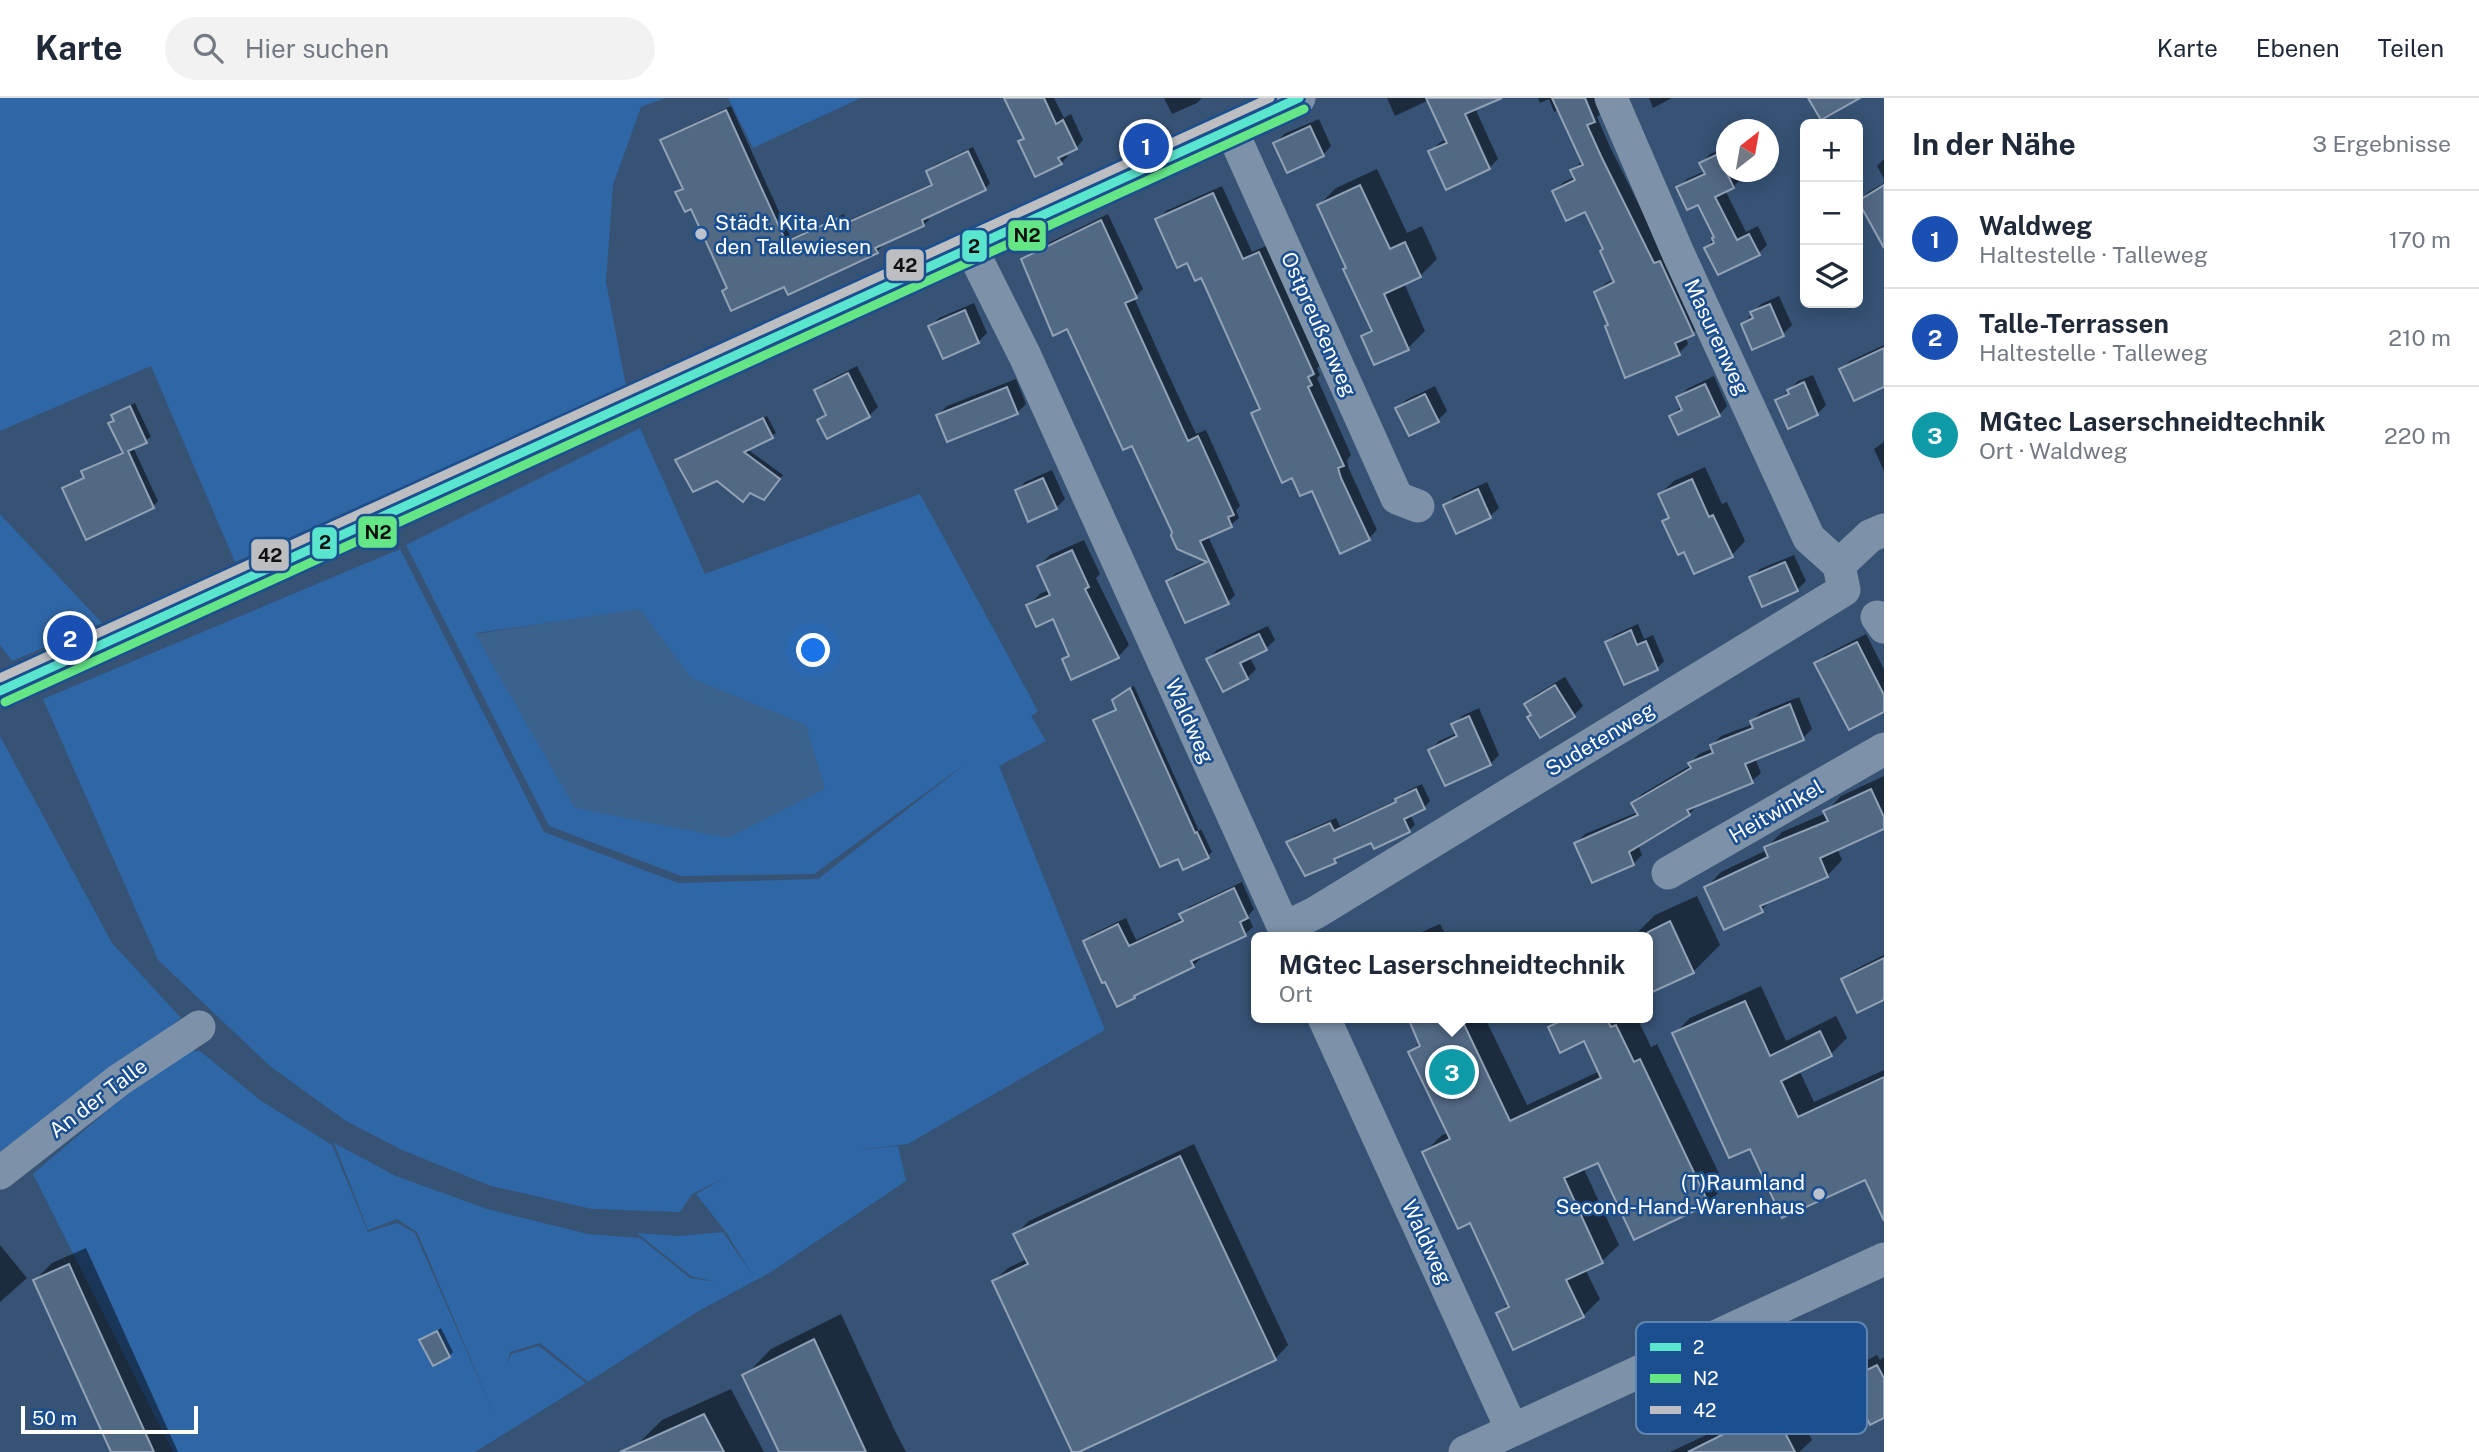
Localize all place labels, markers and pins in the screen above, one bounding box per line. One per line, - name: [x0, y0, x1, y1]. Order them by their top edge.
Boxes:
- pin: 1: [1123, 120, 1169, 172]
- place label: Städt. Kita An den Tallewiesen: [715, 210, 871, 259]
- marker: Städt. Kita An den Tallewiesen: [693, 226, 709, 242]
- pin: 2: [47, 612, 93, 664]
- pin: 3: [1429, 1046, 1475, 1098]
- place label: (T)Raumland Second-Hand-Warenhaus: [1555, 1170, 1805, 1219]
- marker: (T)Raumland Second-Hand-Warenhaus: [1811, 1186, 1827, 1202]

